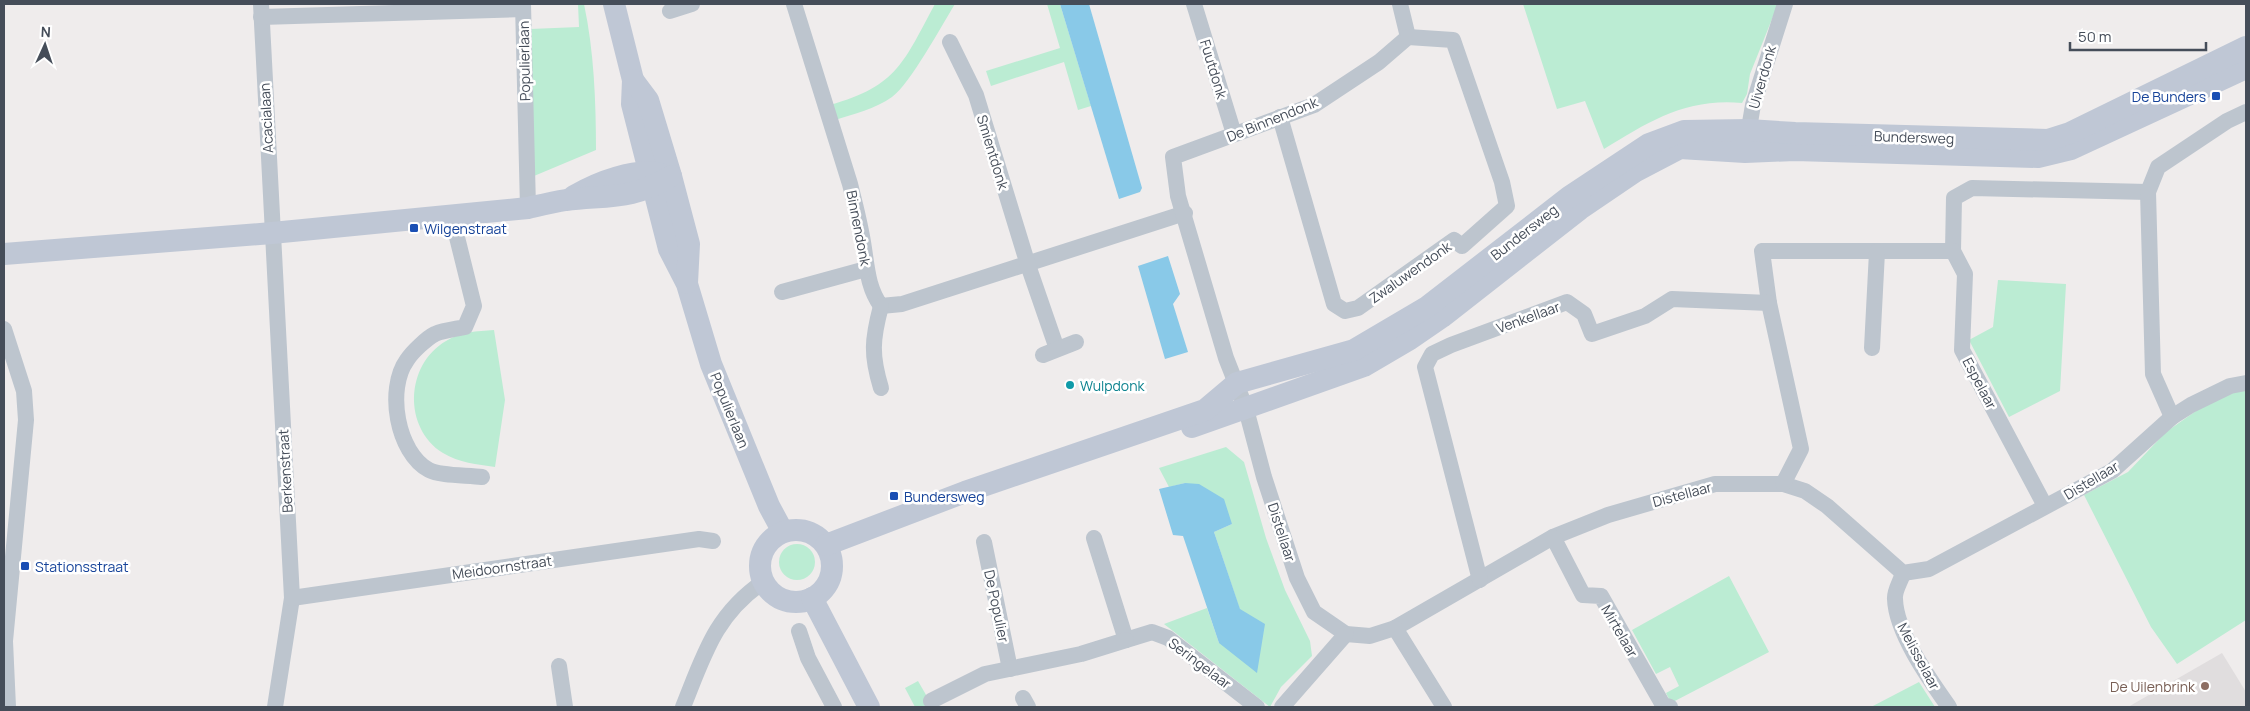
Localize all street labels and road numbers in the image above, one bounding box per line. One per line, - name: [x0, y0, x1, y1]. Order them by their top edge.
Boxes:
- street label: Populierlaan: [514, 21, 534, 101]
- street label: Fuutdonk: [1196, 37, 1232, 102]
- street label: Uiverdonk: [1744, 42, 1780, 111]
- street label: Acacialaan: [255, 83, 277, 153]
- street label: De Binnendonk: [1224, 92, 1321, 146]
- street label: Smientdonk: [973, 112, 1014, 193]
- street label: Bundersweg: [1873, 126, 1955, 148]
- street label: Binnendonk: [842, 189, 876, 268]
- street label: Bundersweg: [1486, 200, 1562, 264]
- street label: Zwaluwendonk: [1365, 236, 1456, 307]
- street label: Venkellaar: [1494, 297, 1562, 337]
- street label: Espelaar: [1959, 354, 2001, 412]
- street label: Populierlaan: [706, 369, 754, 451]
- street label: Berkenstraat: [273, 428, 297, 513]
- street label: Distellaar: [2060, 456, 2122, 504]
- street label: Distellaar: [1650, 477, 1714, 511]
- street label: Distellaar: [1264, 500, 1300, 564]
- street label: Meidoornstraat: [451, 551, 553, 583]
- street label: De Populier: [980, 568, 1014, 644]
- street label: Mirtelaar: [1597, 601, 1643, 661]
- street label: Melisselaar: [1893, 619, 1945, 693]
- street label: Seringelaar: [1165, 633, 1235, 693]

